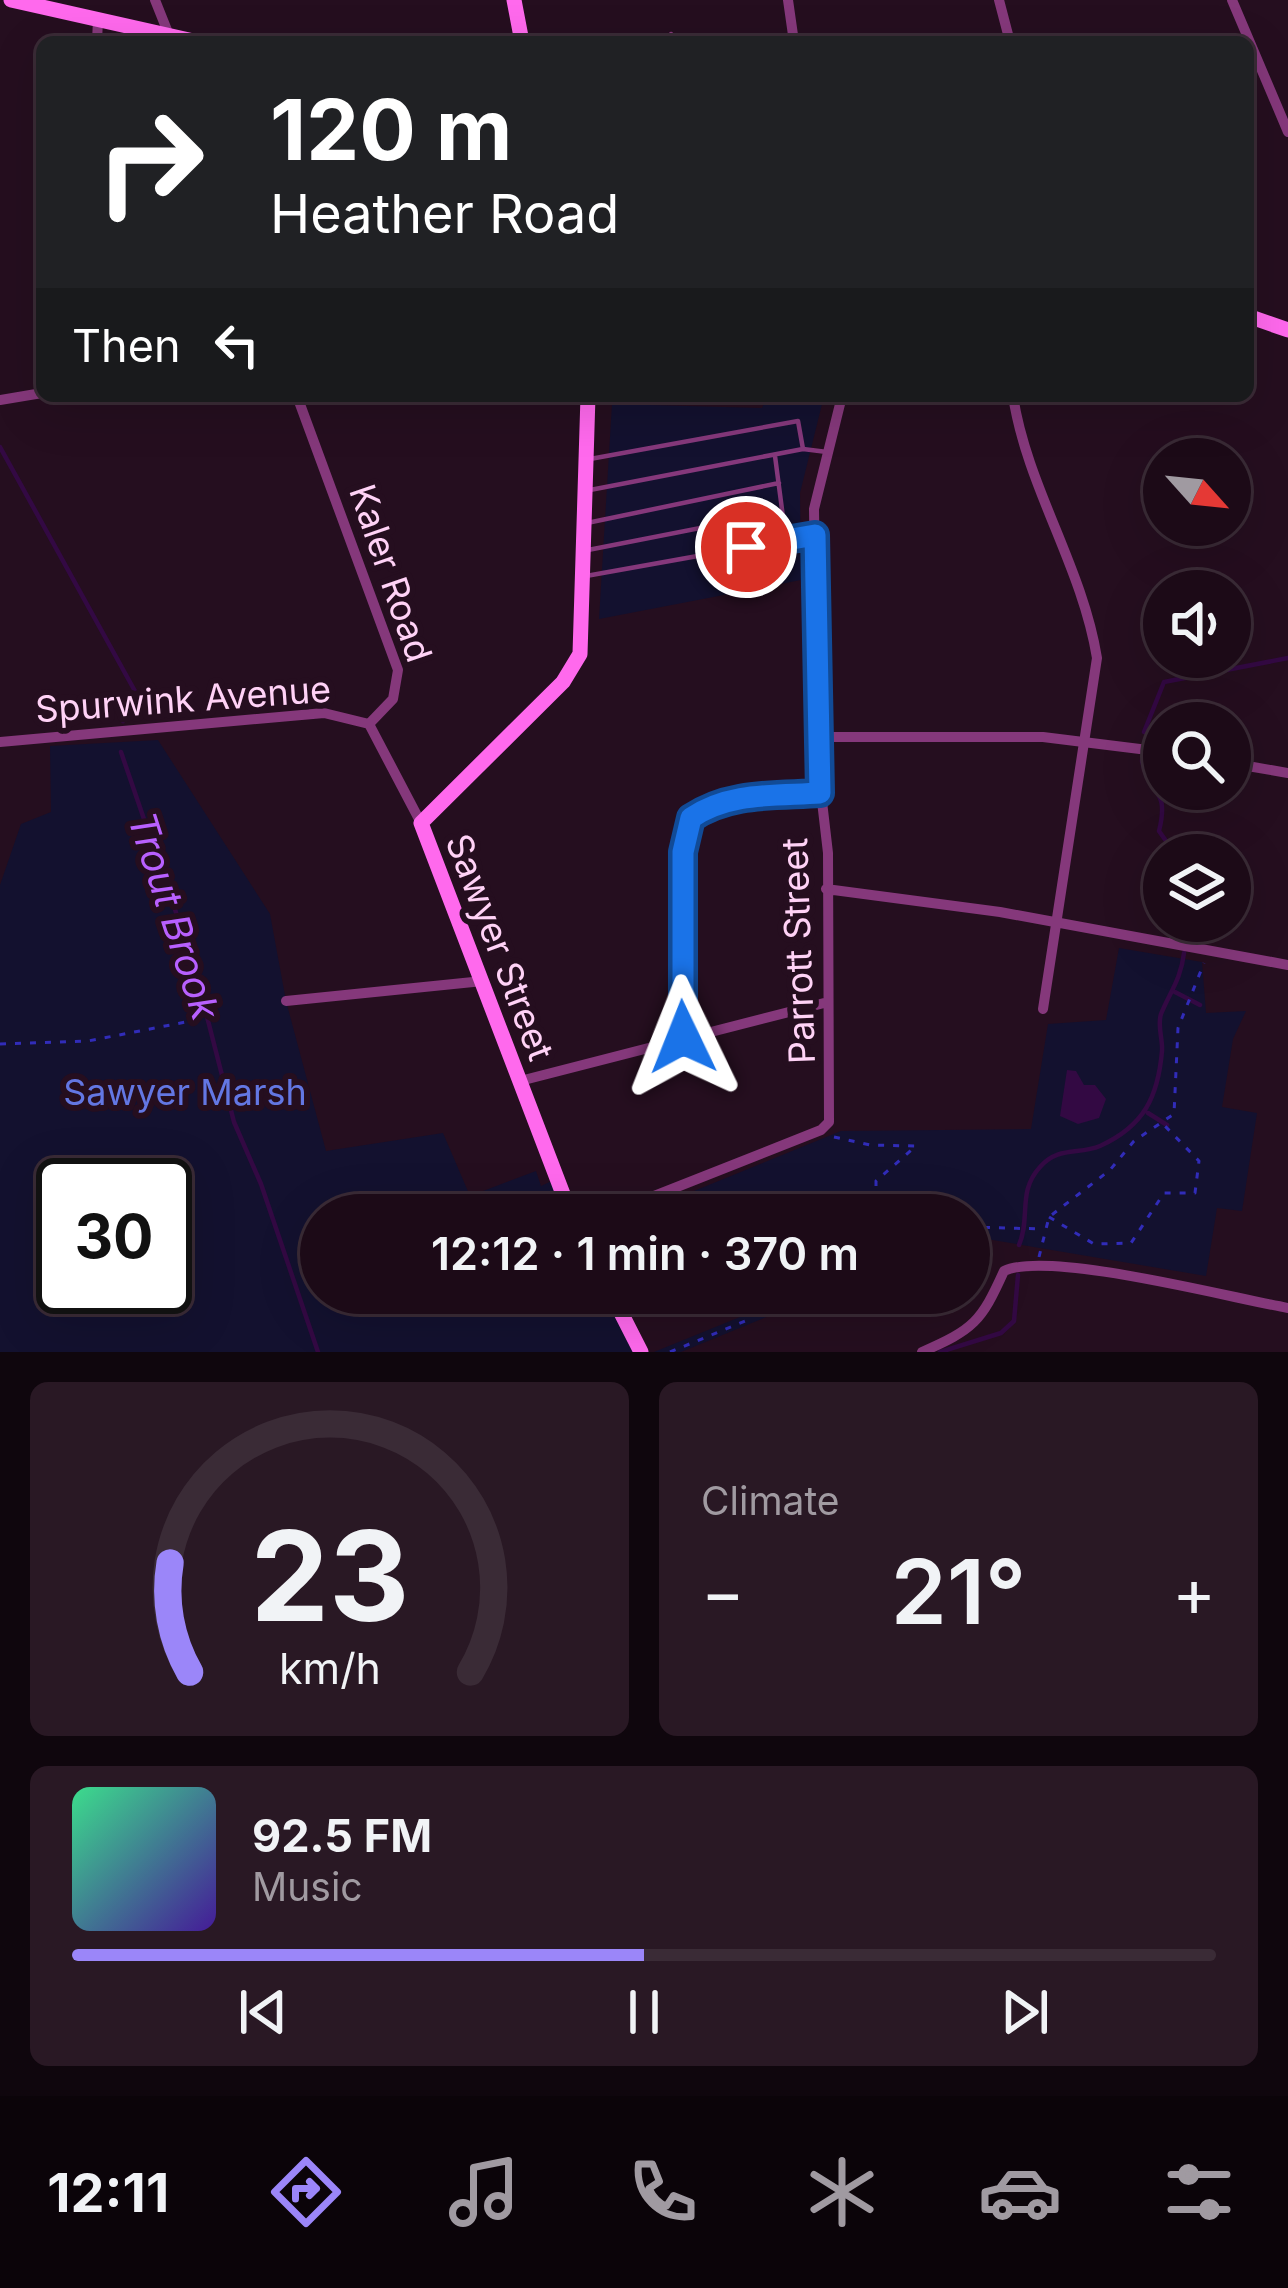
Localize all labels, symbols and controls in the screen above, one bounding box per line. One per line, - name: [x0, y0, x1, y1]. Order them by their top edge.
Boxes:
- text: 120 m: [270, 79, 512, 180]
- icon: right: [72, 84, 228, 240]
- text: Heather Road: [270, 181, 619, 246]
- icon: left: [204, 312, 270, 378]
- text: Then: [72, 318, 180, 373]
- north arrow: [1143, 438, 1251, 546]
- map controls: [1143, 438, 1251, 942]
- street label: Kaler Road: [340, 479, 442, 667]
- pin: [695, 496, 797, 598]
- icon: arrive: [713, 514, 779, 580]
- button: sound: [1143, 570, 1251, 678]
- street label: Spurwink Avenue: [34, 667, 332, 731]
- button: search: [1143, 702, 1251, 810]
- water label: Trout Brook: [119, 806, 230, 1026]
- street label: Sawyer Street: [437, 828, 563, 1066]
- button: layers: [1143, 834, 1251, 942]
- street label: Parrott Street: [772, 837, 824, 1065]
- position arrow: [620, 974, 746, 1100]
- park label: Sawyer Marsh: [63, 1070, 307, 1114]
- speed limit sign: 30: [36, 1158, 192, 1314]
- text: 12:12 · 1 min · 370 m: [431, 1226, 859, 1281]
- text: Climate: [701, 1477, 840, 1524]
- text: 23: [250, 1500, 409, 1651]
- text: 21°: [891, 1537, 1026, 1646]
- text: −: [701, 1552, 745, 1632]
- text: +: [1172, 1552, 1216, 1632]
- text: km/h: [279, 1642, 380, 1694]
- text: 92.5 FM: [252, 1808, 432, 1863]
- text: Music: [252, 1863, 363, 1910]
- icon: previous: [230, 1979, 296, 2045]
- icon: pause: [611, 1979, 677, 2045]
- icon: next: [992, 1979, 1058, 2045]
- icon: directions: [264, 2150, 348, 2234]
- icon: music: [442, 2150, 526, 2234]
- icon: phone: [621, 2150, 705, 2234]
- icon: climate: [800, 2150, 884, 2234]
- icon: car: [978, 2150, 1062, 2234]
- icon: filters: [1157, 2150, 1241, 2234]
- text: 12:11: [47, 2160, 169, 2225]

